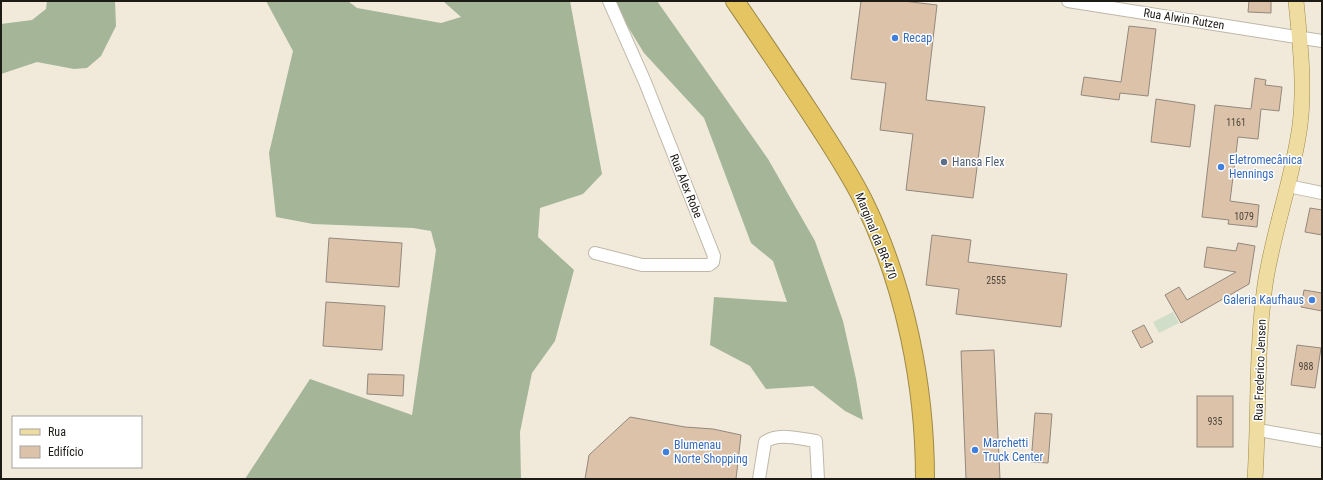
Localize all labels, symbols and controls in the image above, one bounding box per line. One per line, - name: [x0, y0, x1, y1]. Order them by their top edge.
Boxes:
- street label: Rua Alwin Rutzen: [1143, 6, 1226, 32]
- place label: Recap: [903, 31, 932, 45]
- marker: Recap: [890, 33, 900, 43]
- house number: 1161: [1226, 117, 1246, 128]
- street label: Rua Alex Robe: [667, 152, 705, 220]
- place label: Eletromecânica Hennings: [1229, 153, 1303, 181]
- place label: Hansa Flex: [952, 155, 1004, 169]
- marker: Hansa Flex: [939, 157, 949, 167]
- marker: Eletromecânica Hennings: [1216, 162, 1226, 172]
- street label: Marginal da BR-470: [852, 191, 900, 281]
- house number: 1079: [1234, 211, 1254, 222]
- house number: 2555: [986, 275, 1006, 286]
- place label: Galeria Kaufhaus: [1223, 293, 1304, 307]
- marker: Galeria Kaufhaus: [1307, 295, 1317, 305]
- street label: Rua Frederico Jensen: [1251, 319, 1269, 421]
- house number: 988: [1299, 361, 1313, 372]
- legend: [12, 416, 142, 468]
- house number: 935: [1208, 416, 1222, 427]
- text: Rua: [48, 425, 66, 439]
- place label: Marchetti Truck Center: [983, 436, 1043, 464]
- place label: Blumenau Norte Shopping: [674, 438, 748, 466]
- text: Edifício: [48, 445, 84, 459]
- marker: Marchetti Truck Center: [970, 445, 980, 455]
- marker: Blumenau Norte Shopping: [661, 447, 671, 457]

